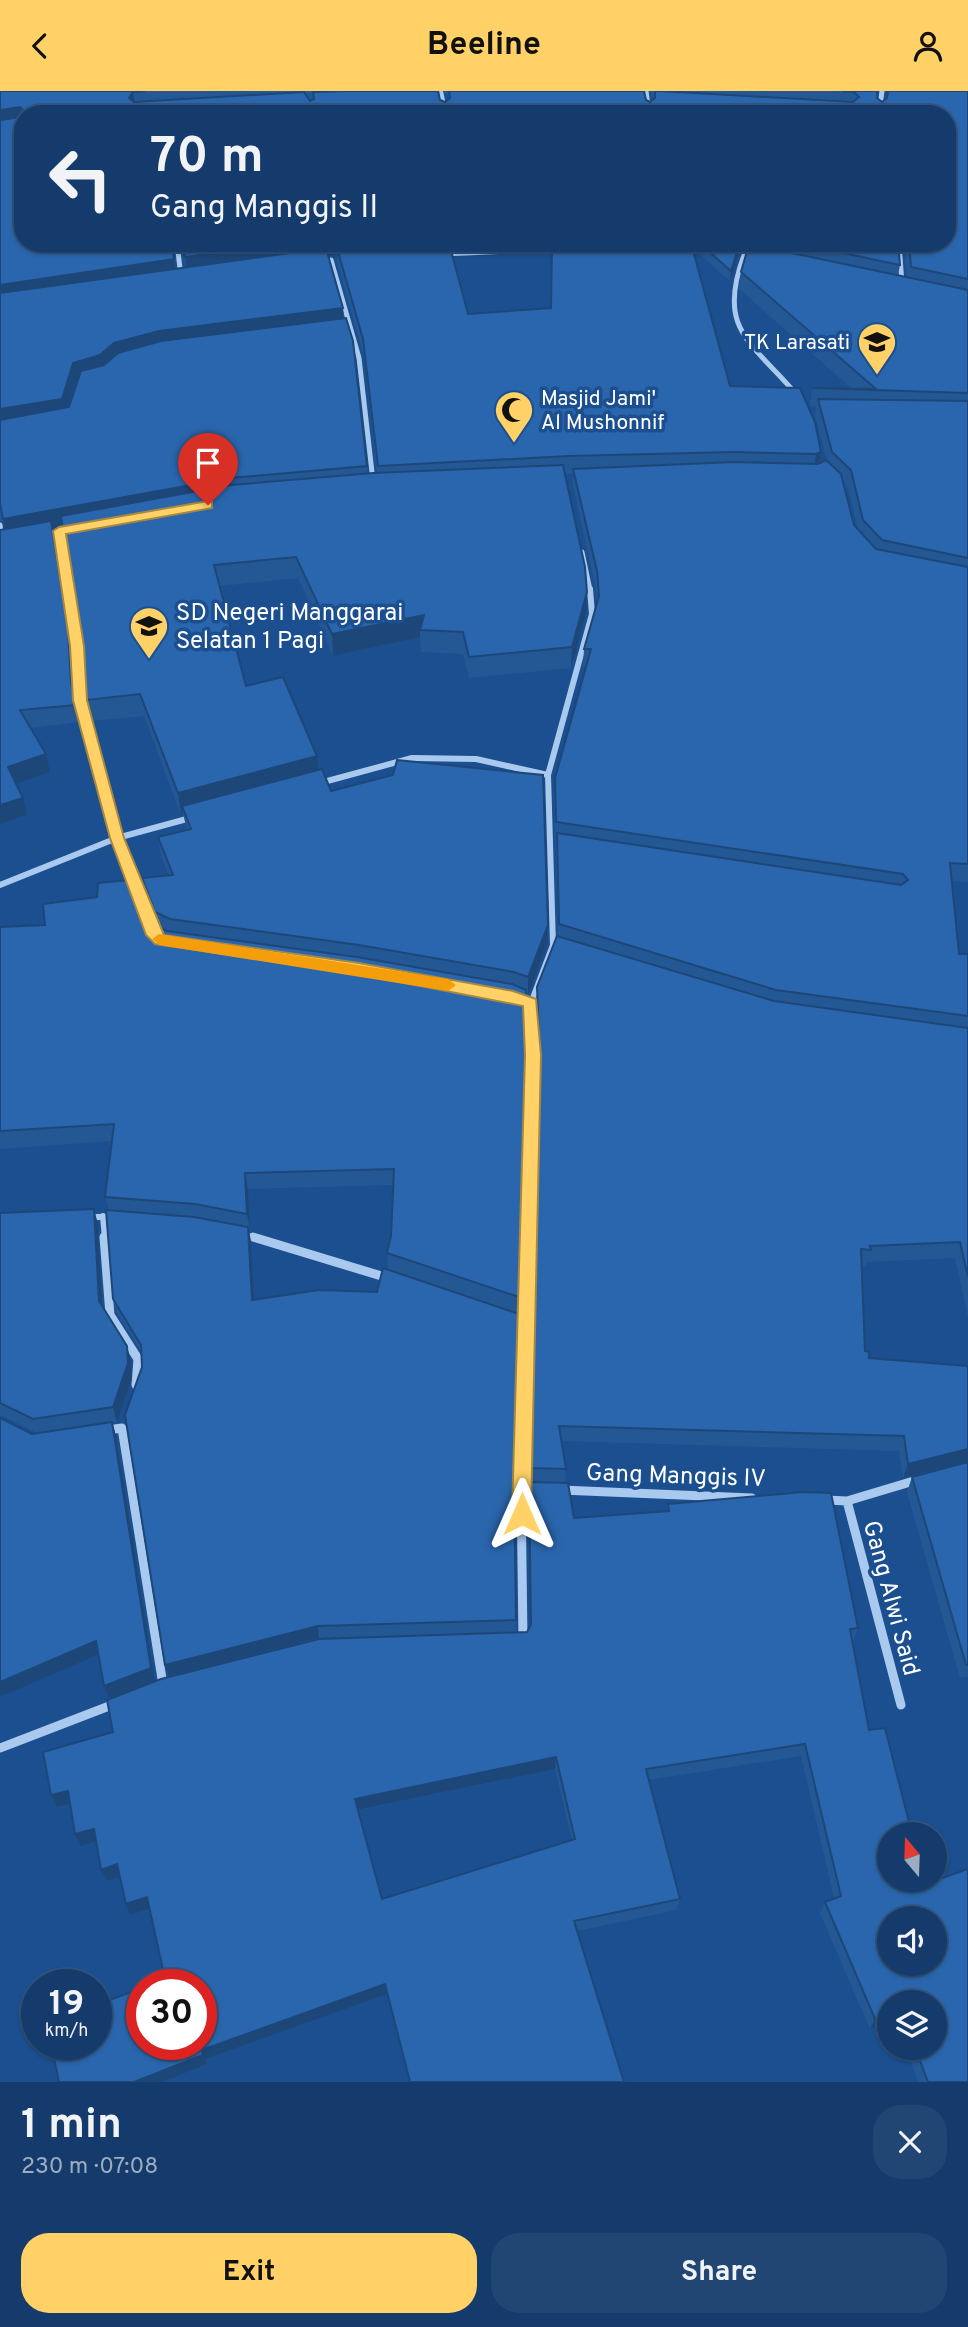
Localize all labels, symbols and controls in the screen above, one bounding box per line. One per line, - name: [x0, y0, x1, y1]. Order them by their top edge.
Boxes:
- text: Beeline: [427, 26, 541, 66]
- icon: back: [21, 27, 59, 65]
- icon: person: [909, 27, 947, 65]
- text: 70 m: [150, 128, 264, 190]
- icon: left: [35, 133, 126, 224]
- text: Gang Manggis II: [150, 189, 378, 229]
- school or university icon: TK Larasati: [856, 321, 898, 376]
- place label: TK Larasati: [744, 330, 850, 357]
- place label: Masjid Jami' Al Mushonnif: [541, 386, 664, 437]
- mosque icon: Masjid Jami' Al Mushonnif: [493, 389, 535, 444]
- pin: [178, 433, 238, 505]
- icon: arrive: [189, 444, 227, 482]
- place label: SD Negeri Manggarai Selatan 1 Pagi: [176, 599, 403, 657]
- school or university icon: SD Negeri Manggarai Selatan 1 Pagi: [128, 605, 170, 660]
- street label: Gang Manggis IV: [585, 1459, 766, 1495]
- position arrow: [485, 1477, 559, 1551]
- street label: Gang Alwi Said: [855, 1518, 925, 1679]
- north arrow: [877, 1822, 947, 1892]
- map controls: [877, 1822, 947, 2060]
- button: sound: [877, 1906, 947, 1976]
- speed limit sign: 30: [126, 1969, 217, 2060]
- text: 19: [49, 1983, 84, 2027]
- button: layers: [877, 1990, 947, 2060]
- text: km/h: [45, 2020, 88, 2043]
- text: 1 min: [21, 2100, 122, 2153]
- button: close: [873, 2105, 947, 2179]
- text: 230 m · 07:08: [21, 2153, 158, 2182]
- button: Exit: [21, 2233, 477, 2313]
- button: Share: [491, 2233, 947, 2313]

